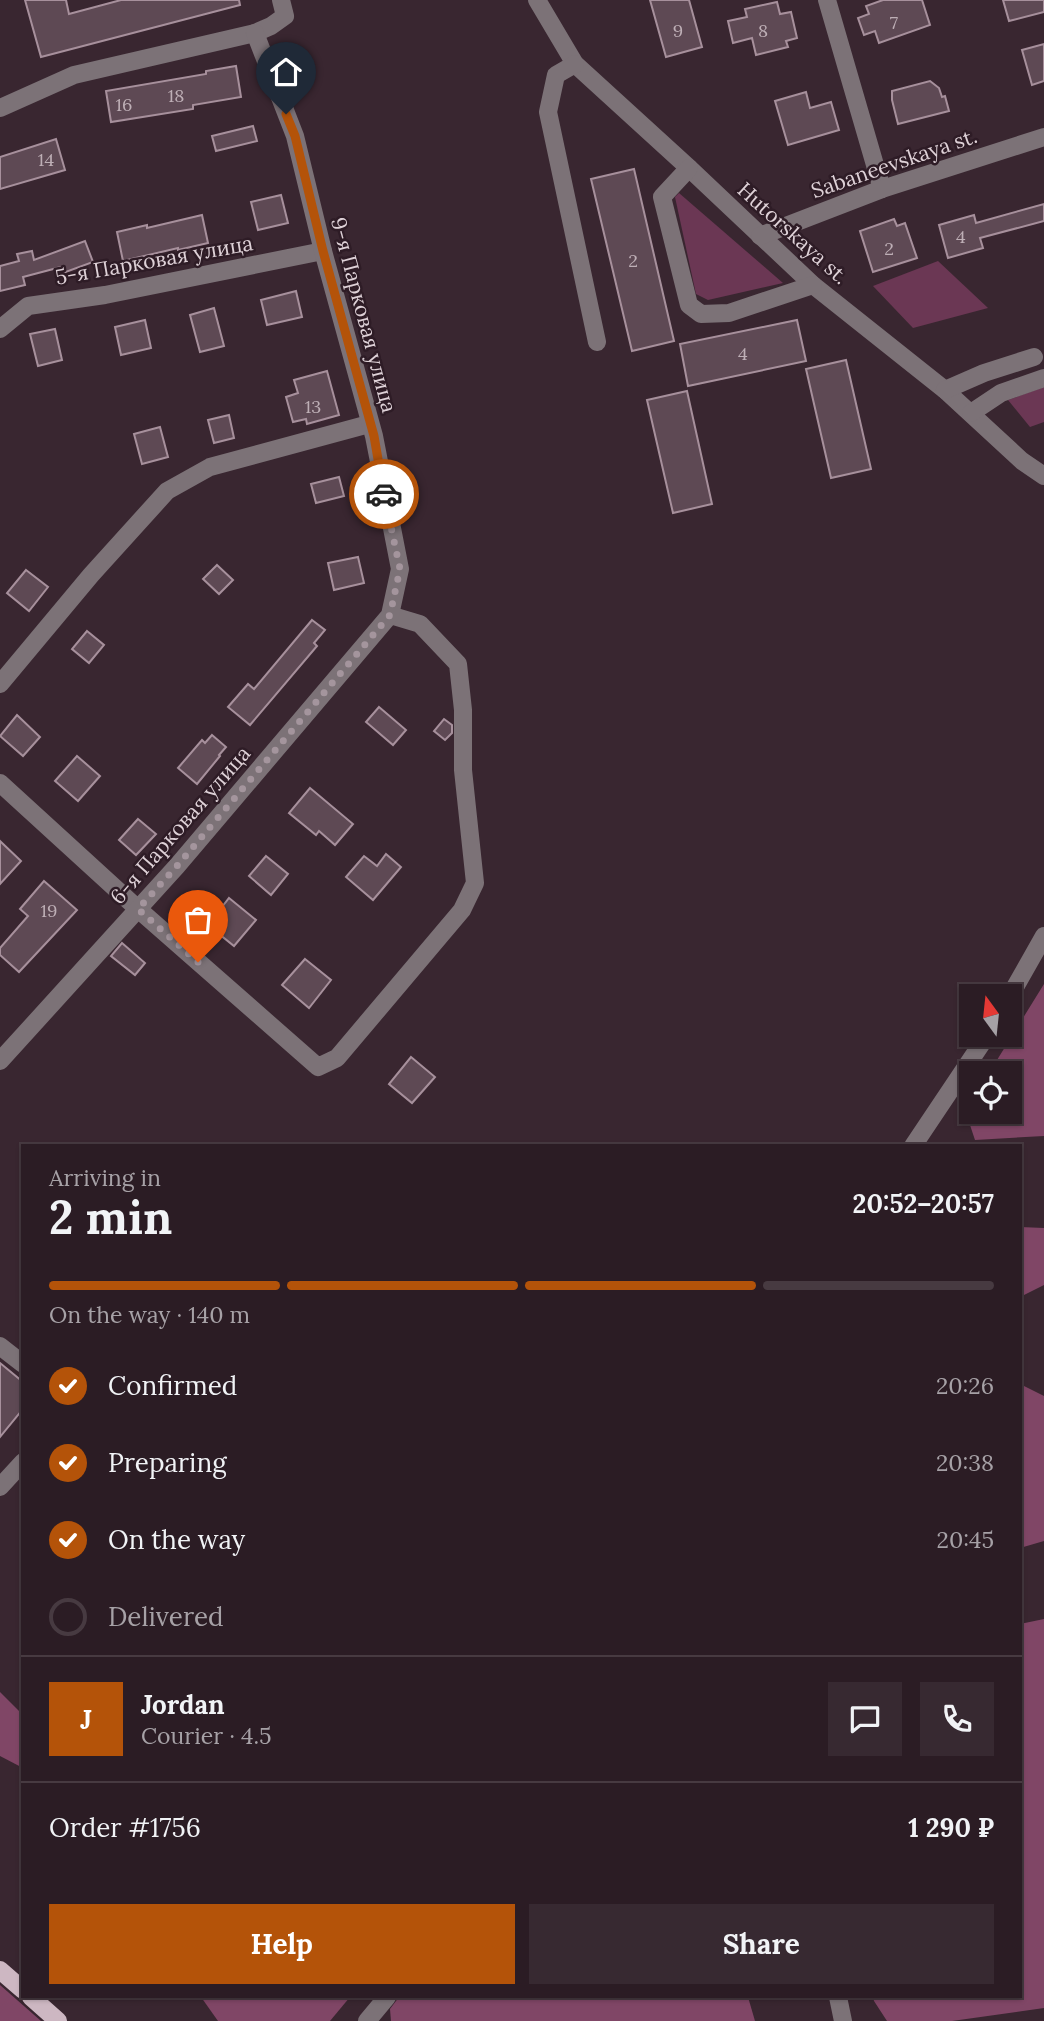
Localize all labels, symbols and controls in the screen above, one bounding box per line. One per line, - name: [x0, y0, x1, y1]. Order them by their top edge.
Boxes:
- house number: 7: [890, 11, 898, 34]
- house number: 9: [673, 19, 683, 42]
- house number: 8: [758, 19, 768, 42]
- pin: [256, 42, 316, 114]
- icon: home: [267, 53, 305, 91]
- house number: 18: [168, 84, 184, 107]
- house number: 16: [116, 93, 132, 116]
- street label: Sabaneevskaya st.: [807, 122, 981, 204]
- house number: 14: [38, 148, 54, 171]
- street label: Hutorskaya st.: [732, 176, 854, 290]
- street label: 9-я Парковая улица: [325, 214, 403, 416]
- house number: 4: [956, 225, 966, 248]
- street label: 5-я Парковая улица: [53, 229, 255, 291]
- house number: 2: [884, 237, 894, 260]
- house number: 2: [628, 249, 638, 272]
- house number: 4: [738, 342, 748, 365]
- house number: 13: [305, 395, 321, 418]
- courier: [349, 459, 419, 529]
- icon: car: [365, 475, 403, 513]
- street label: 6-я Парковая улица: [104, 740, 256, 910]
- pin: [168, 890, 228, 962]
- house number: 19: [41, 899, 57, 922]
- icon: bag: [179, 901, 217, 939]
- north arrow: [959, 984, 1022, 1046]
- map controls: [959, 984, 1022, 1124]
- button: locate: [959, 1061, 1022, 1124]
- text: Arriving in: [49, 1163, 161, 1192]
- text: 20:52–20:57: [853, 1187, 994, 1220]
- text: 2 min: [49, 1188, 172, 1247]
- text: On the way · 140 m: [49, 1300, 250, 1329]
- icon: check: [49, 1367, 87, 1405]
- text: Confirmed: [108, 1369, 237, 1402]
- text: 20:26: [936, 1371, 994, 1400]
- icon: check: [49, 1444, 87, 1482]
- text: Preparing: [108, 1446, 227, 1479]
- text: 20:38: [936, 1448, 994, 1477]
- icon: check: [49, 1521, 87, 1559]
- text: On the way: [108, 1523, 245, 1556]
- text: 20:45: [937, 1525, 994, 1554]
- text: Delivered: [108, 1600, 224, 1633]
- button: chat: [828, 1682, 902, 1756]
- button: phone: [920, 1682, 994, 1756]
- text: Jordan: [141, 1688, 225, 1721]
- text: J: [80, 1703, 92, 1736]
- text: Courier · 4.5: [141, 1721, 272, 1750]
- text: Order #1756: [49, 1811, 201, 1844]
- text: 1 290 ₽: [908, 1811, 994, 1844]
- button: Help: [49, 1904, 515, 1984]
- button: Share: [529, 1904, 994, 1984]

